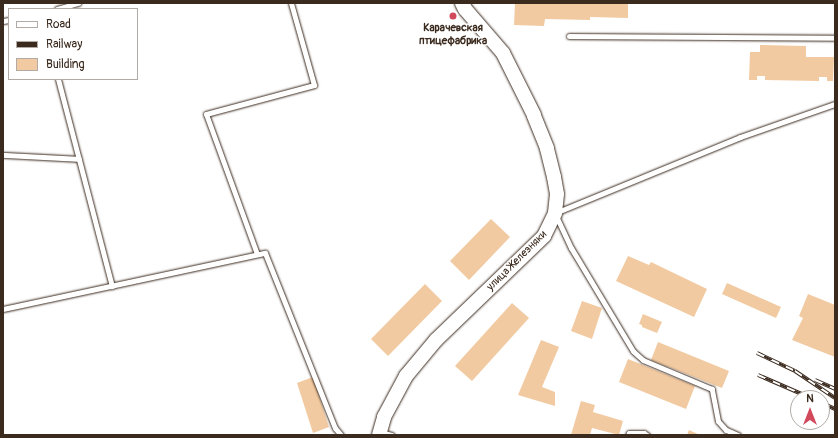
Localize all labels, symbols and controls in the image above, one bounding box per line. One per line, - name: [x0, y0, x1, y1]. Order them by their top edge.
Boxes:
- legend: [8, 8, 138, 80]
- marker: Карачевская птицефабрика: [448, 11, 458, 21]
- text: Road: [46, 17, 71, 32]
- place label: Карачевская птицефабрика: [419, 22, 487, 48]
- text: Railway: [46, 37, 82, 52]
- text: Building: [46, 57, 85, 72]
- street label: улица Железняки: [484, 228, 550, 294]
- north arrow: [790, 390, 830, 430]
- text: N: [806, 392, 814, 405]

